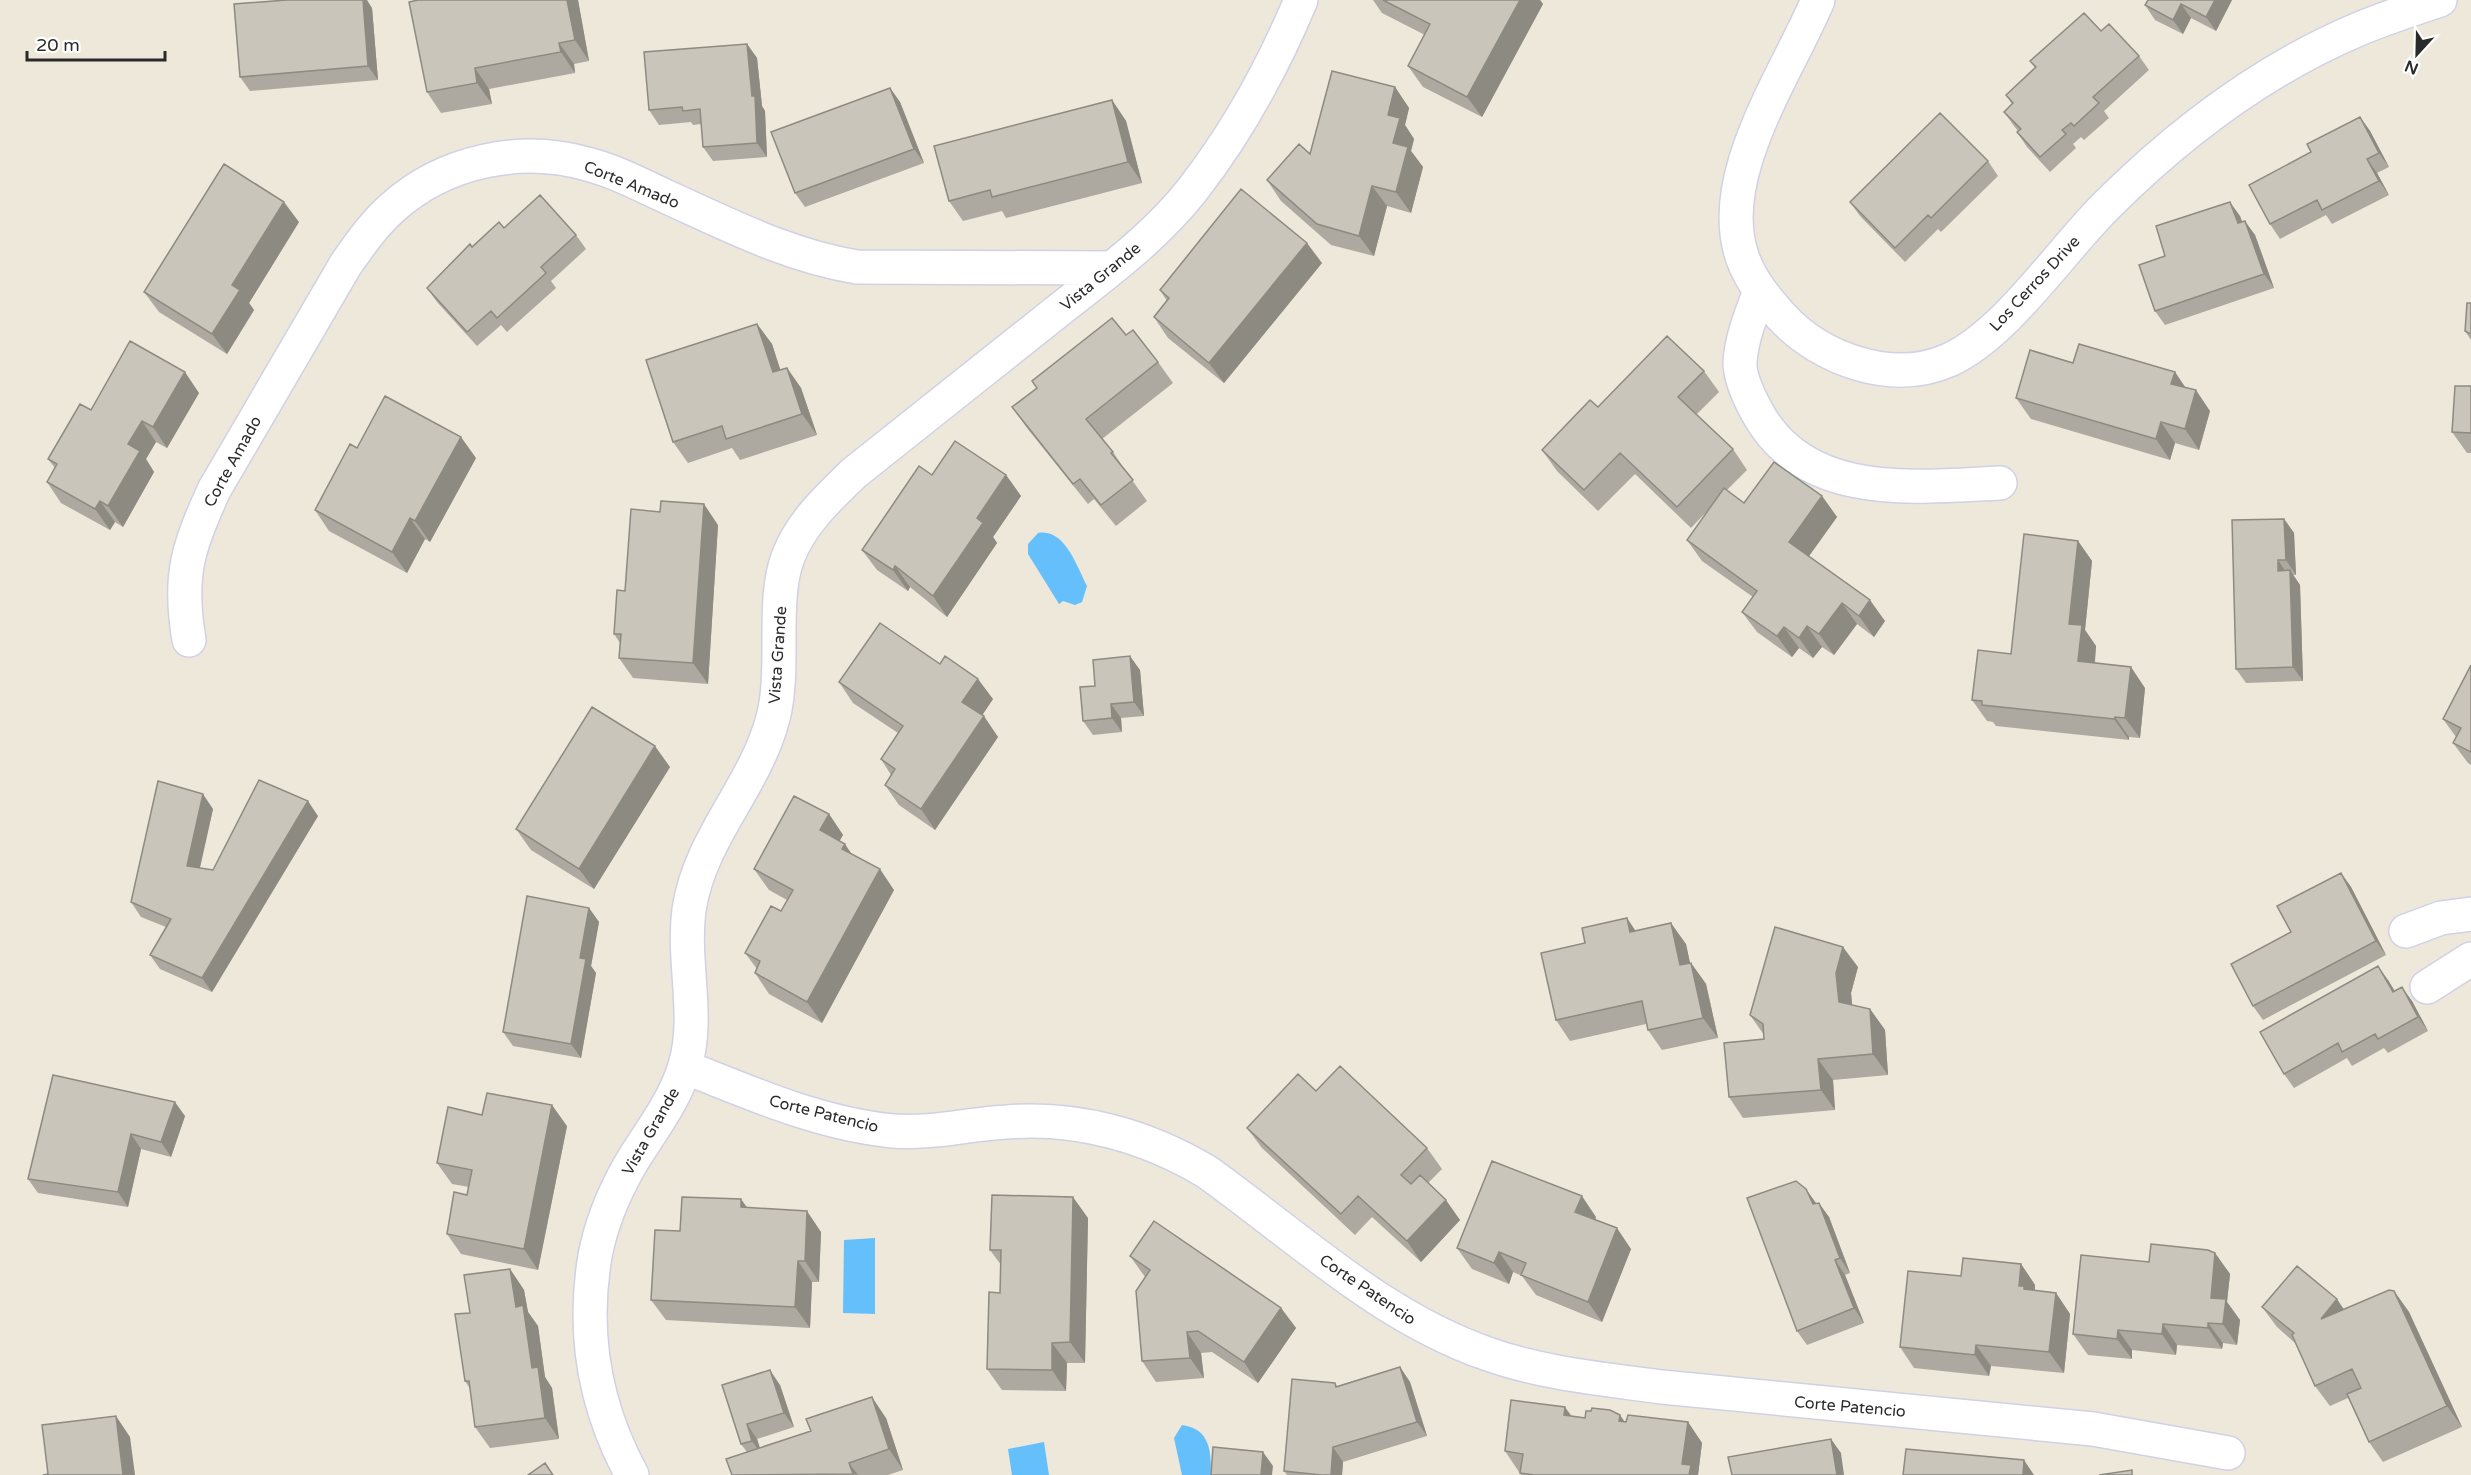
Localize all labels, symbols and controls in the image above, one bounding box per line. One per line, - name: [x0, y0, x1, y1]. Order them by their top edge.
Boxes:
- scale bar: [27, 24, 165, 62]
- north arrow: [2387, 24, 2447, 84]
- text: 20 m: [36, 34, 80, 56]
- text: N: [2402, 55, 2421, 79]
- street label: Corte Amado: [581, 157, 682, 213]
- street label: Los Cerros Drive: [1985, 232, 2084, 336]
- street label: Vista Grande: [1056, 238, 1145, 315]
- street label: Corte Amado: [200, 412, 266, 511]
- street label: Vista Grande: [765, 606, 791, 705]
- street label: Vista Grande: [618, 1084, 684, 1179]
- street label: Corte Patencio: [767, 1091, 881, 1137]
- street label: Corte Patencio: [1315, 1250, 1420, 1329]
- street label: Corte Patencio: [1793, 1392, 1907, 1422]

